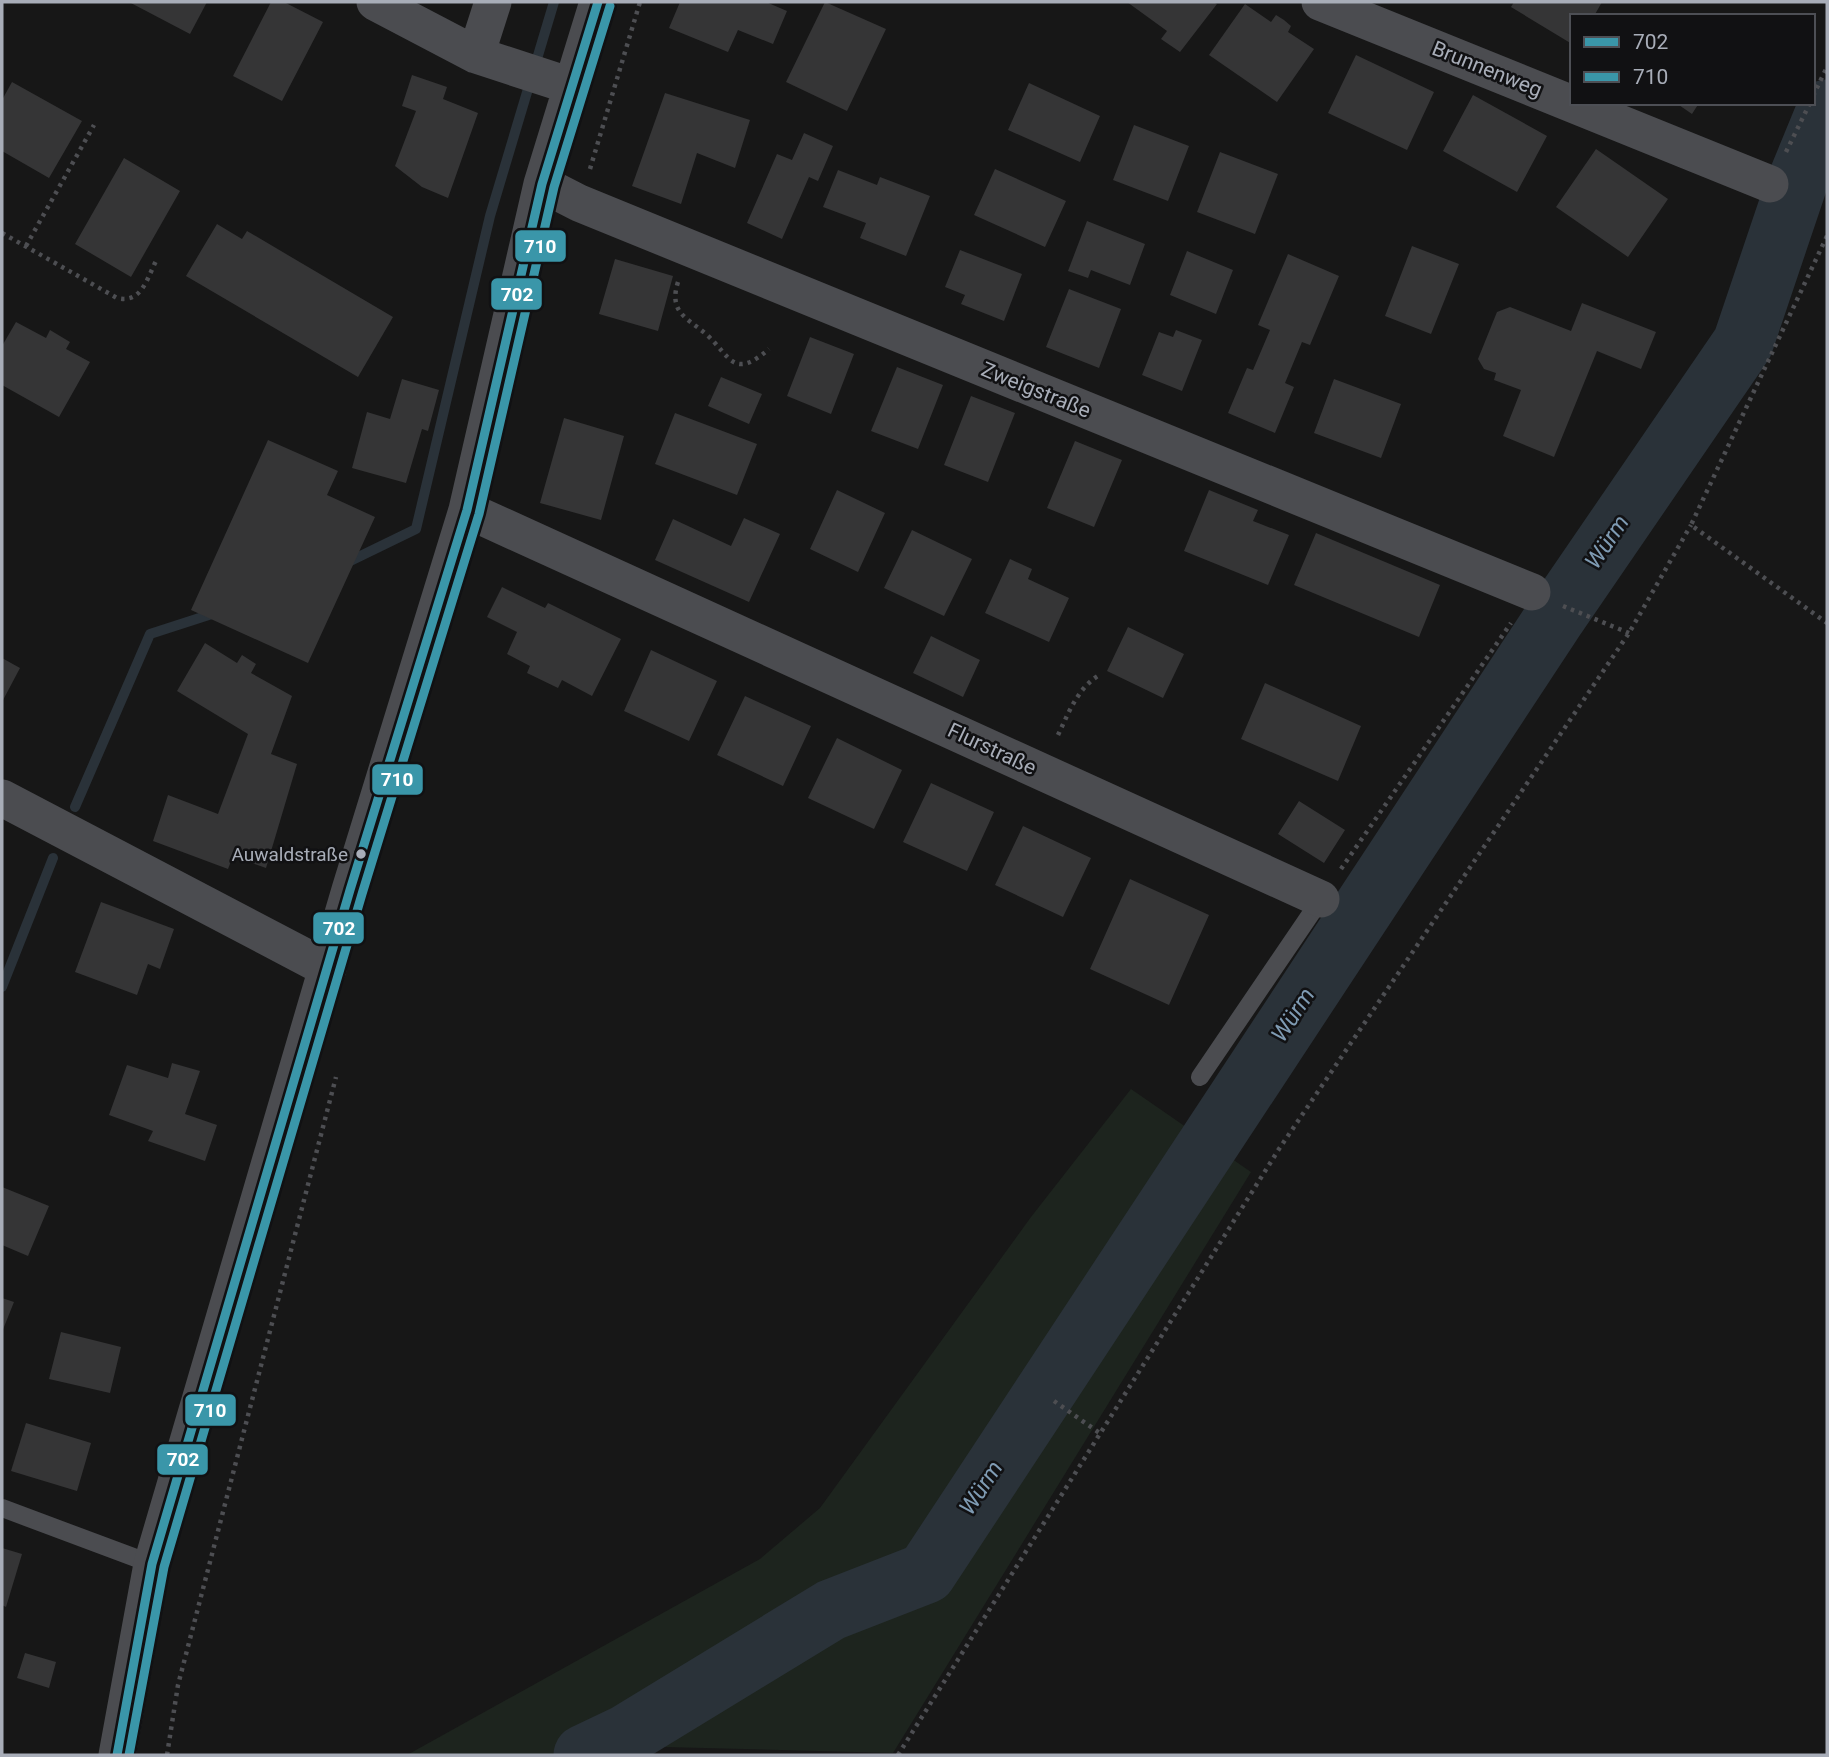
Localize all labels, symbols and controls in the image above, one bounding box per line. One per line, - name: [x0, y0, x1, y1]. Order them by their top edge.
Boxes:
- legend: [1570, 14, 1815, 105]
- text: 702: [1633, 30, 1669, 54]
- street label: Brunnenweg: [1429, 36, 1545, 102]
- text: 710: [1633, 65, 1668, 89]
- line badge: 710: [514, 229, 567, 263]
- text: 710: [524, 235, 556, 258]
- line badge: 702: [490, 277, 543, 311]
- text: 702: [501, 283, 533, 306]
- street label: Zweigstraße: [978, 357, 1094, 423]
- water label: Würm: [1579, 510, 1635, 574]
- street label: Flurstraße: [944, 718, 1040, 780]
- line badge: 710: [371, 763, 424, 796]
- text: 710: [381, 768, 413, 791]
- place label: Auwaldstraße: [231, 843, 348, 866]
- marker: Auwaldstraße: [354, 847, 368, 861]
- line badge: 702: [312, 911, 365, 945]
- text: 702: [323, 917, 355, 940]
- water label: Würm: [1266, 983, 1320, 1047]
- line badge: 710: [184, 1393, 237, 1427]
- text: 710: [194, 1399, 226, 1422]
- line badge: 702: [156, 1443, 209, 1476]
- text: 702: [167, 1448, 199, 1471]
- water label: Würm: [954, 1456, 1008, 1520]

